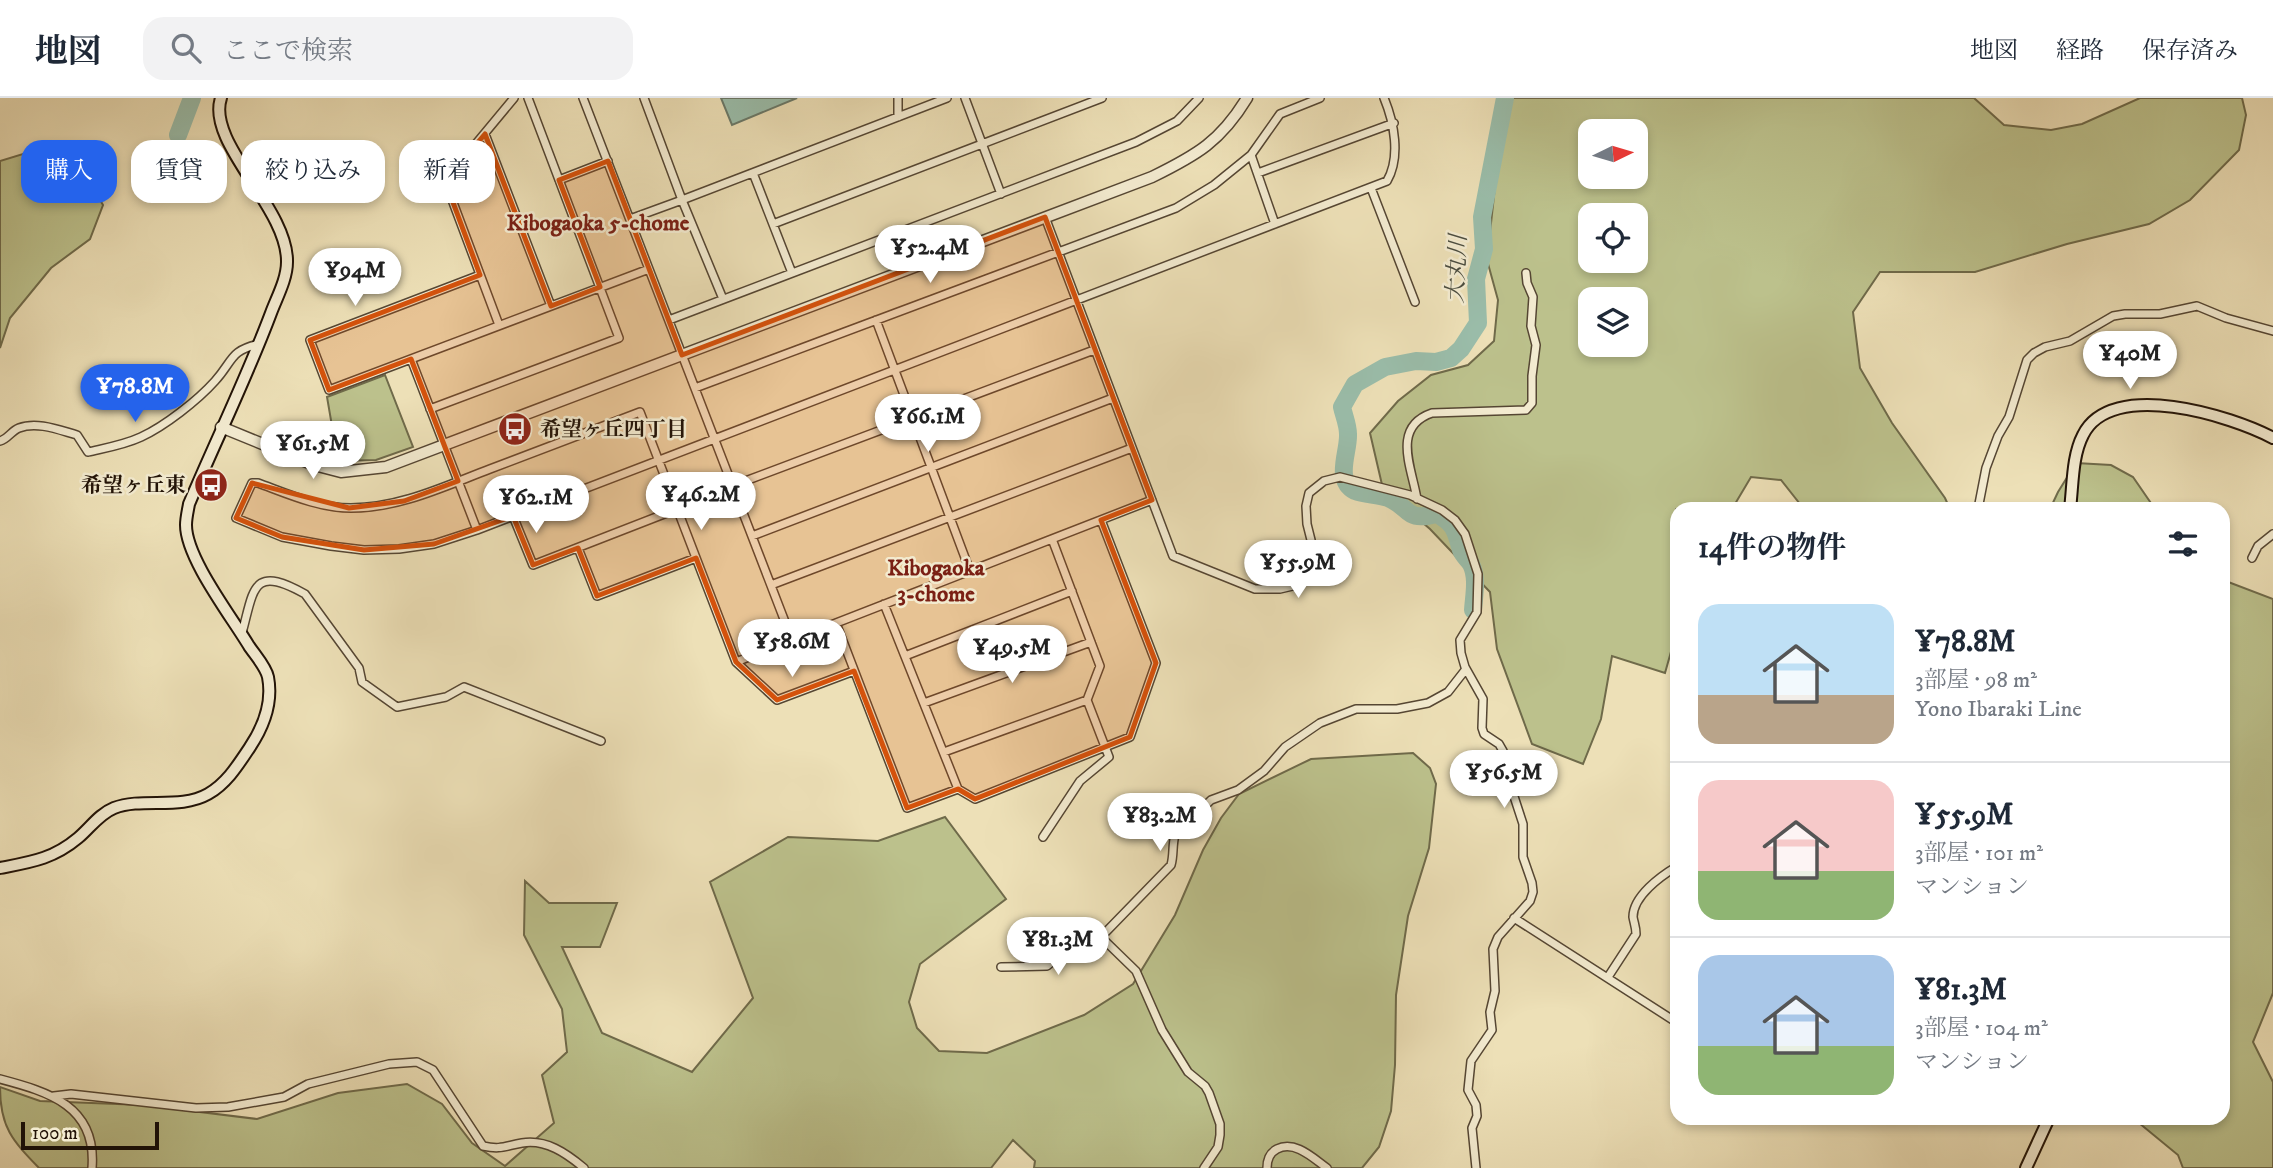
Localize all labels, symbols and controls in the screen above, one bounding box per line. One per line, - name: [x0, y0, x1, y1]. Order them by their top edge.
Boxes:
- search box: [143, 17, 633, 80]
- icon: search: [167, 29, 205, 67]
- text: 地図: [35, 32, 101, 73]
- text: ここで検索: [223, 35, 353, 68]
- text: 地図: [1970, 36, 2018, 66]
- text: 経路: [2056, 36, 2104, 66]
- text: 保存済み: [2142, 36, 2238, 66]
- north arrow: [1578, 119, 1648, 189]
- map controls: [1578, 119, 1648, 357]
- chip: 購入: [21, 140, 117, 203]
- chip: 賃貸: [131, 140, 227, 203]
- chip: 絞り込み: [241, 140, 385, 203]
- chip: 新着: [399, 140, 495, 203]
- button: locate: [1578, 203, 1648, 273]
- district label: Kibogaoka 5-chome: [507, 209, 690, 238]
- pin: ¥52.4M: [873, 226, 987, 285]
- water label: 大丸川: [1441, 231, 1474, 304]
- text: ¥52.4M: [891, 233, 969, 262]
- pin: ¥94M: [314, 248, 396, 308]
- text: ¥94M: [324, 256, 386, 285]
- button: layers: [1578, 287, 1648, 357]
- pin: ¥40M: [2089, 331, 2171, 391]
- text: ¥40M: [2099, 339, 2161, 368]
- pin: ¥78.8M: [78, 364, 192, 424]
- text: ¥78.8M: [96, 372, 174, 401]
- pin: ¥66.1M: [871, 394, 985, 454]
- text: ¥66.1M: [891, 402, 965, 431]
- bus stop icon: 希望ヶ丘四丁目: [496, 410, 534, 448]
- place label: 希望ヶ丘四丁目: [540, 417, 687, 443]
- pin: ¥61.5M: [256, 422, 370, 481]
- text: ¥61.5M: [276, 429, 350, 458]
- bus stop icon: 希望ヶ丘東: [192, 466, 230, 504]
- pin: ¥46.2M: [644, 472, 758, 532]
- place label: 希望ヶ丘東: [81, 473, 186, 499]
- pin: ¥62.1M: [479, 476, 593, 535]
- text: ¥46.2M: [662, 480, 740, 509]
- text: ¥62.1M: [499, 483, 573, 512]
- icon: filters: [2164, 525, 2202, 563]
- text: 14件の物件: [1698, 530, 1846, 567]
- pin: ¥55.9M: [1241, 540, 1355, 600]
- text: ¥55.9M: [1260, 548, 1336, 577]
- district label: Kibogaoka 3-chome: [887, 554, 986, 609]
- pin: ¥58.6M: [735, 620, 849, 679]
- text: ¥78.8M: [1915, 624, 2016, 661]
- pin: ¥49.5M: [955, 626, 1069, 685]
- text: ¥58.6M: [754, 627, 830, 656]
- icon: home: [1754, 632, 1838, 716]
- text: ¥49.5M: [973, 633, 1051, 662]
- text: 3部屋 · 98 m²: [1915, 666, 2037, 695]
- text: Yono Ibaraki Line: [1915, 695, 2082, 724]
- pin: ¥56.5M: [1447, 750, 1561, 810]
- text: ¥56.5M: [1466, 758, 1542, 787]
- pin: ¥83.2M: [1103, 794, 1217, 853]
- text: ¥55.9M: [1915, 797, 2014, 834]
- text: ¥83.2M: [1123, 801, 1197, 830]
- icon: home: [1754, 808, 1838, 892]
- text: 3部屋 · 101 m²: [1915, 839, 2043, 868]
- text: マンション: [1915, 873, 2029, 902]
- pin: ¥81.3M: [1001, 918, 1115, 977]
- text: ¥81.3M: [1023, 925, 1093, 954]
- text: ¥81.3M: [1915, 972, 2007, 1009]
- icon: home: [1754, 983, 1838, 1067]
- text: 3部屋 · 104 m²: [1915, 1014, 2048, 1043]
- text: マンション: [1915, 1048, 2029, 1077]
- scale bar: [21, 1119, 159, 1151]
- text: 100 m: [32, 1122, 78, 1145]

